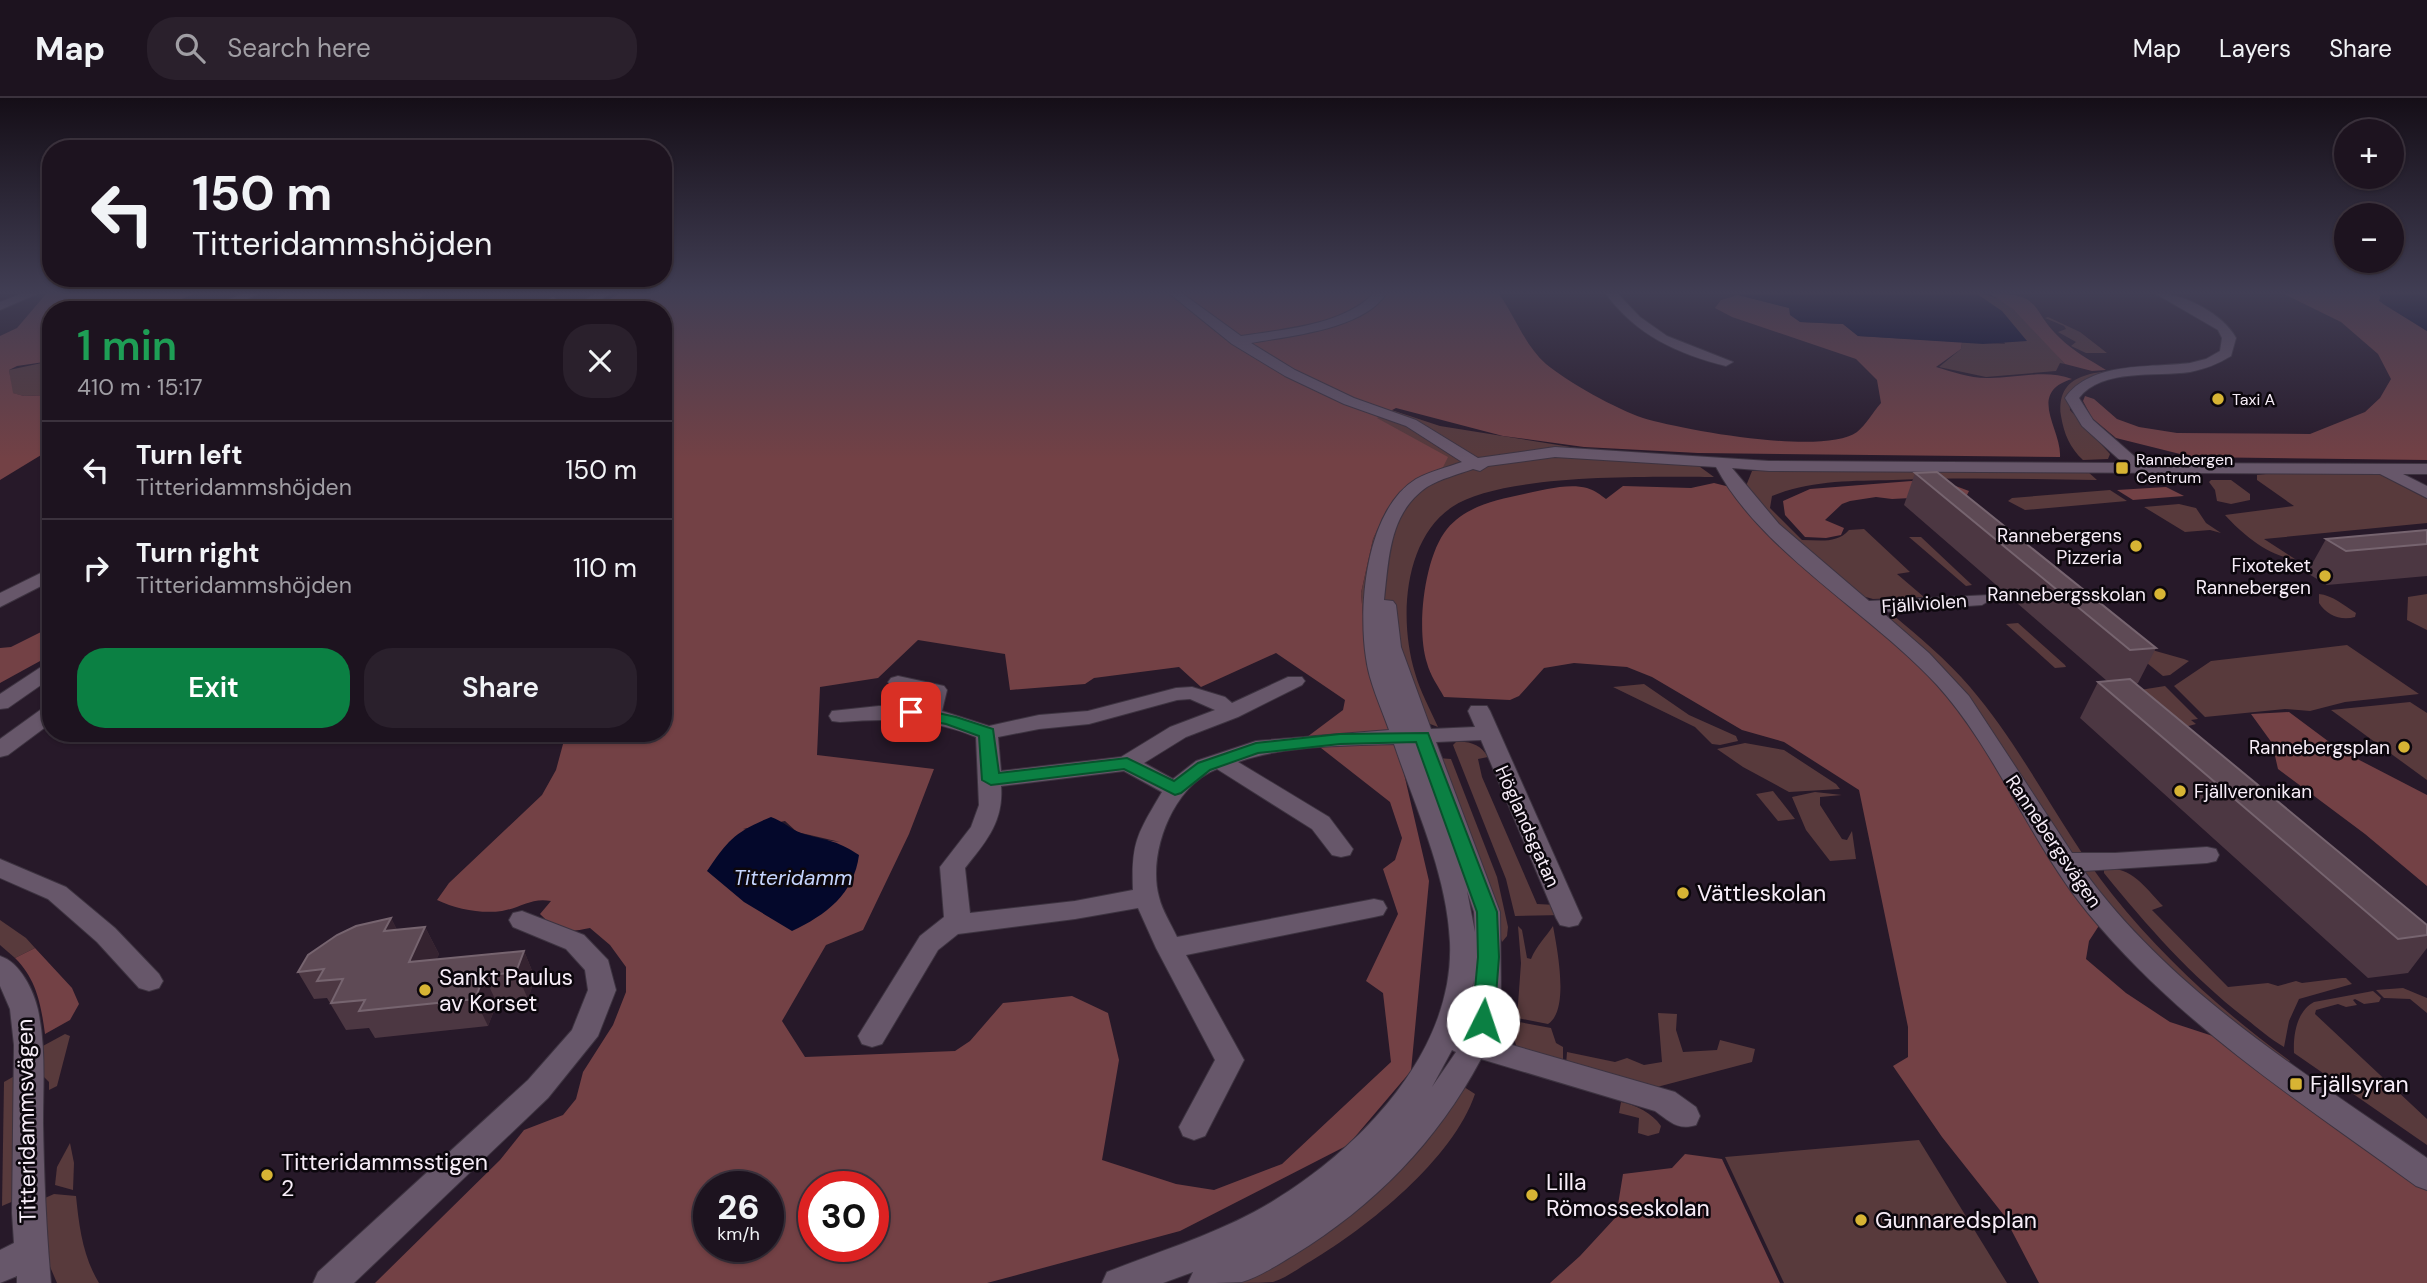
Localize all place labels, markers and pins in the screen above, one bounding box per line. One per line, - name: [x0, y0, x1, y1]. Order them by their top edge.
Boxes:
- place label: Taxi A: [2232, 389, 2276, 410]
- marker: Taxi A: [2210, 391, 2226, 407]
- place label: Rannebergen Centrum: [2136, 449, 2233, 488]
- marker: Rannebergen Centrum: [2114, 460, 2130, 476]
- place label: Rannebergens Pizzeria: [1997, 523, 2122, 570]
- marker: Rannebergens Pizzeria: [2128, 538, 2144, 554]
- place label: Fixoteket Rannebergen: [2196, 553, 2311, 600]
- marker: Fixoteket Rannebergen: [2317, 568, 2333, 584]
- place label: Rannebergsskolan: [1987, 582, 2146, 607]
- marker: Rannebergsskolan: [2152, 586, 2168, 602]
- pin: [881, 682, 941, 742]
- place label: Rannebergsplan: [2249, 735, 2390, 760]
- marker: Rannebergsplan: [2396, 739, 2412, 755]
- place label: Fjällveronikan: [2194, 779, 2312, 804]
- marker: Fjällveronikan: [2172, 783, 2188, 799]
- place label: Vättleskolan: [1697, 878, 1826, 908]
- marker: Vättleskolan: [1675, 885, 1691, 901]
- place label: Sankt Paulus av Korset: [439, 962, 573, 1018]
- marker: Sankt Paulus av Korset: [417, 982, 433, 998]
- place label: Fjällsyran: [2310, 1069, 2409, 1099]
- marker: Fjällsyran: [2288, 1076, 2304, 1092]
- place label: Titteridammsstigen 2: [281, 1147, 488, 1203]
- marker: Titteridammsstigen 2: [259, 1167, 275, 1183]
- place label: Lilla Römosseskolan: [1546, 1167, 1710, 1223]
- marker: Lilla Römosseskolan: [1524, 1187, 1540, 1203]
- place label: Gunnaredsplan: [1875, 1205, 2037, 1235]
- marker: Gunnaredsplan: [1853, 1212, 1869, 1228]

